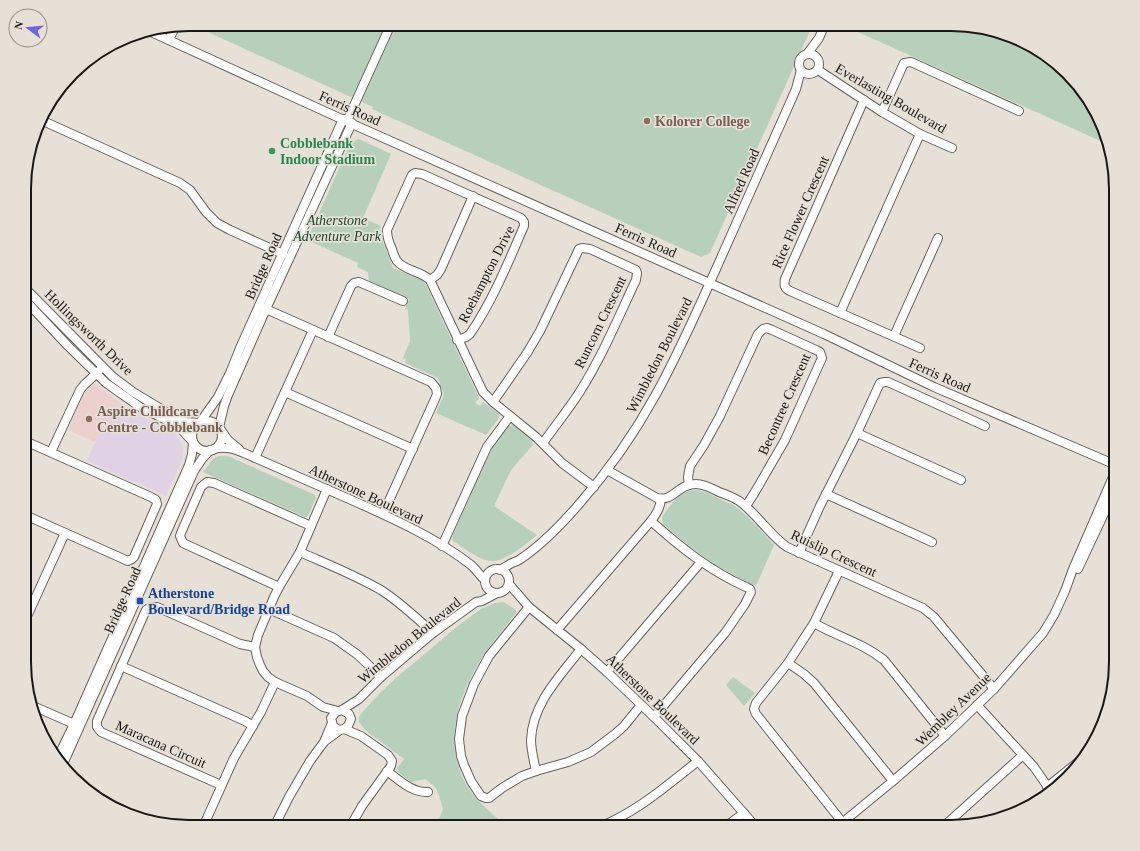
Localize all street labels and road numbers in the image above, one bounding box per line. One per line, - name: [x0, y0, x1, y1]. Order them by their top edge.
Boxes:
- street label: Everlasting Boulevard: [833, 61, 949, 136]
- street label: Ferris Road: [317, 88, 383, 129]
- street label: Alfred Road: [720, 146, 762, 216]
- street label: Rice Flower Crescent: [769, 154, 832, 271]
- street label: Ferris Road: [613, 220, 679, 261]
- street label: Roehampton Drive: [455, 223, 517, 325]
- street label: Bridge Road: [242, 231, 285, 302]
- street label: Runcorn Crescent: [572, 274, 629, 371]
- street label: Hollingsworth Drive: [42, 287, 136, 378]
- street label: Wimbledon Boulevard: [624, 295, 695, 415]
- street label: Becontree Crescent: [755, 351, 814, 457]
- street label: Ferris Road: [907, 355, 973, 396]
- street label: Atherstone Boulevard: [307, 462, 425, 527]
- street label: Ruislip Crescent: [789, 527, 879, 580]
- street label: Bridge Road: [101, 565, 144, 636]
- street label: Wimbledon Boulevard: [355, 594, 464, 686]
- street label: Atherstone Boulevard: [603, 651, 702, 748]
- street label: Wembley Avenue: [913, 670, 994, 749]
- street label: Maracana Circuit: [113, 718, 209, 771]

